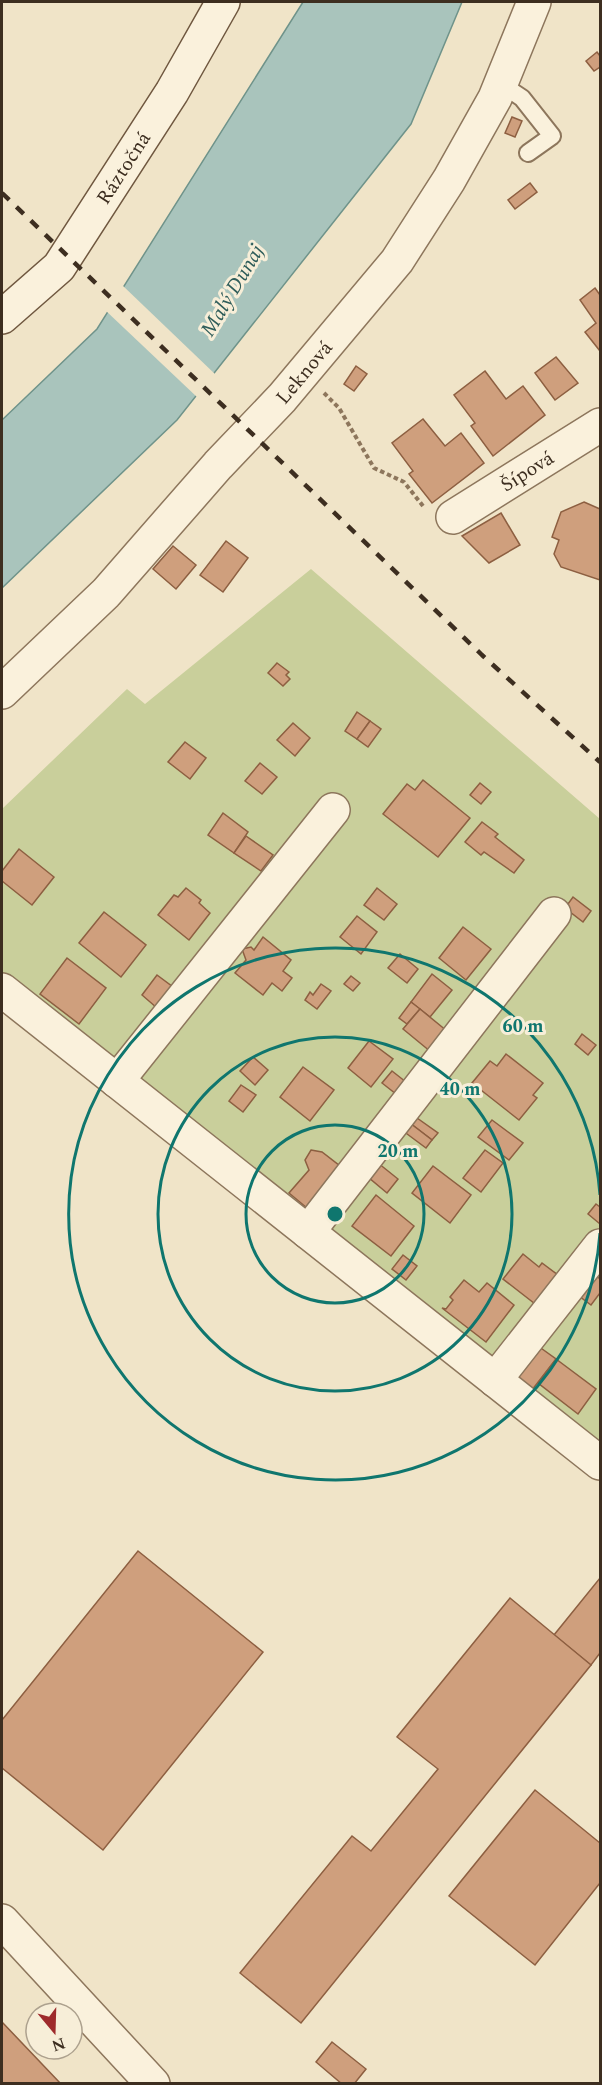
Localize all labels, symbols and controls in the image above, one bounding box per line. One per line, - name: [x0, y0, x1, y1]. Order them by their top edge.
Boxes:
- street label: Ráztočná: [89, 126, 159, 211]
- water label: Malý Dunaj: [193, 238, 273, 343]
- street label: Leknová: [269, 334, 340, 411]
- street label: Šípová: [495, 443, 560, 500]
- text: 60 m: [503, 1013, 543, 1040]
- text: 40 m: [440, 1076, 480, 1103]
- text: 20 m: [378, 1138, 418, 1165]
- centre of rings: [325, 1204, 345, 1224]
- north arrow: [24, 2001, 84, 2061]
- text: N: [48, 2031, 69, 2058]

